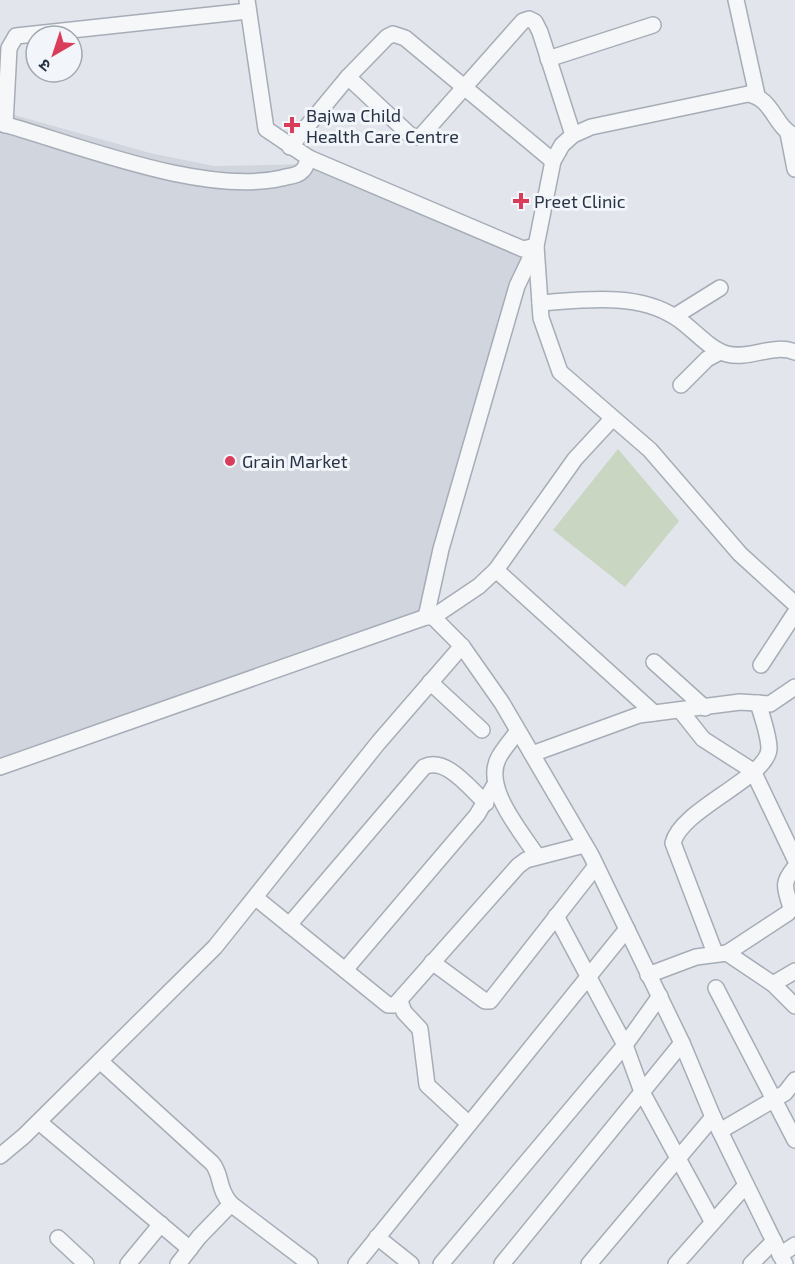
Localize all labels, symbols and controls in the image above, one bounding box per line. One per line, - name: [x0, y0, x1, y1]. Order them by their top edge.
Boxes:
- north arrow: [24, 24, 84, 84]
- text: उ: [34, 55, 54, 76]
- place label: Bajwa Child Health Care Centre: [306, 104, 459, 147]
- marker: Bajwa Child Health Care Centre: [283, 116, 301, 134]
- place label: Preet Clinic: [534, 190, 626, 212]
- marker: Preet Clinic: [512, 192, 530, 210]
- place label: Grain Market: [242, 450, 348, 472]
- marker: Grain Market: [223, 454, 237, 468]

